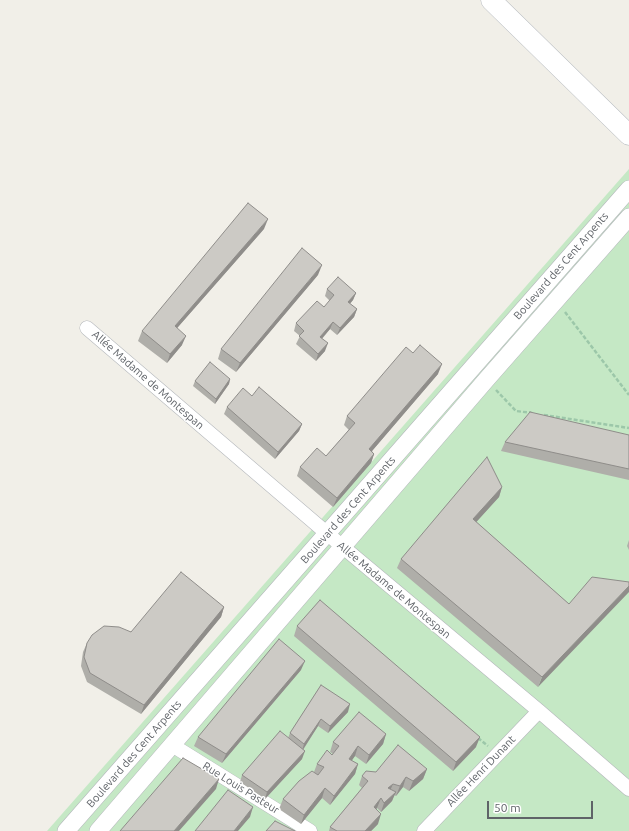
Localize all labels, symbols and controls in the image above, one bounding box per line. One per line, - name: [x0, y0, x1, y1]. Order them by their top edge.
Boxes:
- street label: Boulevard des Cent Arpents: [511, 210, 611, 322]
- street label: Allée Madame de Montespan: [89, 328, 207, 432]
- street label: Boulevard des Cent Arpents: [298, 454, 398, 566]
- street label: Allée Madame de Montespan: [335, 539, 453, 641]
- street label: Boulevard des Cent Arpents: [84, 698, 184, 810]
- street label: Allée Henri Dunant: [444, 733, 518, 809]
- street label: Rue Louis Pasteur: [200, 759, 282, 817]
- scale bar: [489, 793, 595, 819]
- text: 50 m: [494, 801, 521, 814]

